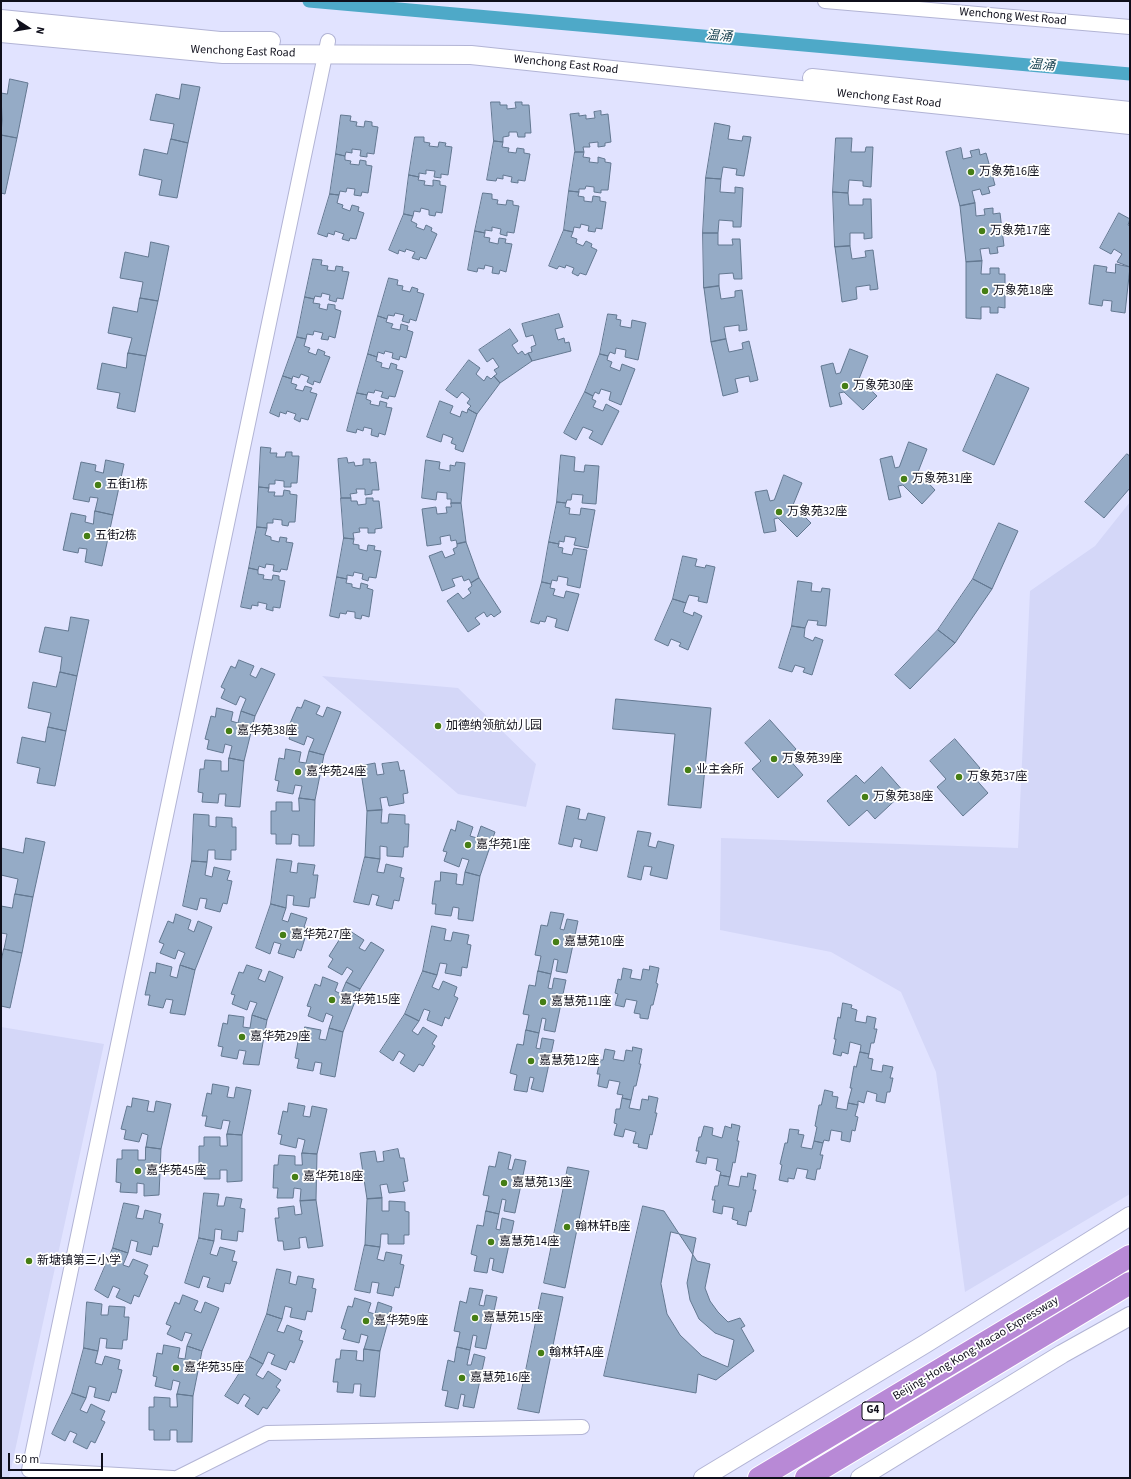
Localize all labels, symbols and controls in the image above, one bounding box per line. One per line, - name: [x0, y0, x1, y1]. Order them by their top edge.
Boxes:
- street label: Wenchong West Road: [959, 5, 1067, 29]
- north arrow: [8, 8, 48, 48]
- text: N: [32, 25, 48, 36]
- water label: 温涌: [705, 28, 733, 46]
- street label: Wenchong East Road: [190, 43, 296, 61]
- street label: Wenchong East Road: [513, 52, 619, 78]
- water label: 温涌: [1028, 57, 1056, 75]
- street label: Wenchong East Road: [836, 86, 942, 112]
- place label: 万象苑16座: [979, 165, 1039, 179]
- marker: 万象苑16座: [966, 167, 976, 177]
- place label: 万象苑17座: [990, 224, 1050, 238]
- marker: 万象苑17座: [977, 226, 987, 236]
- place label: 万象苑18座: [993, 284, 1053, 298]
- marker: 万象苑18座: [980, 286, 990, 296]
- place label: 万象苑30座: [853, 379, 913, 393]
- marker: 万象苑30座: [840, 381, 850, 391]
- place label: 万象苑31座: [912, 472, 972, 486]
- marker: 万象苑31座: [899, 474, 909, 484]
- place label: 五街1栋: [106, 478, 148, 492]
- marker: 五街1栋: [93, 480, 103, 490]
- place label: 万象苑32座: [787, 505, 847, 519]
- marker: 万象苑32座: [774, 507, 784, 517]
- place label: 五街2栋: [95, 529, 137, 543]
- marker: 五街2栋: [82, 531, 92, 541]
- place label: 加德纳领航幼儿园: [446, 719, 542, 733]
- marker: 加德纳领航幼儿园: [433, 721, 443, 731]
- place label: 嘉华苑38座: [237, 724, 297, 738]
- marker: 嘉华苑38座: [224, 726, 234, 736]
- place label: 万象苑39座: [782, 752, 842, 766]
- marker: 万象苑39座: [769, 754, 779, 764]
- place label: 业主会所: [696, 763, 744, 777]
- place label: 嘉华苑24座: [306, 765, 366, 779]
- marker: 业主会所: [683, 765, 693, 775]
- marker: 嘉华苑24座: [293, 767, 303, 777]
- place label: 万象苑37座: [967, 770, 1027, 784]
- marker: 万象苑37座: [954, 772, 964, 782]
- place label: 万象苑38座: [873, 790, 933, 804]
- marker: 万象苑38座: [860, 792, 870, 802]
- place label: 嘉华苑1座: [476, 838, 530, 852]
- marker: 嘉华苑1座: [463, 840, 473, 850]
- place label: 嘉华苑27座: [291, 928, 351, 942]
- marker: 嘉华苑27座: [278, 930, 288, 940]
- place label: 嘉慧苑10座: [564, 935, 624, 949]
- marker: 嘉慧苑10座: [551, 937, 561, 947]
- place label: 嘉华苑15座: [340, 993, 400, 1007]
- marker: 嘉华苑15座: [327, 995, 337, 1005]
- place label: 嘉慧苑11座: [551, 995, 611, 1009]
- marker: 嘉慧苑11座: [538, 997, 548, 1007]
- place label: 嘉华苑29座: [250, 1030, 310, 1044]
- marker: 嘉华苑29座: [237, 1032, 247, 1042]
- place label: 嘉慧苑12座: [539, 1054, 599, 1068]
- marker: 嘉慧苑12座: [526, 1056, 536, 1066]
- place label: 嘉华苑45座: [146, 1164, 206, 1178]
- marker: 嘉华苑45座: [133, 1166, 143, 1176]
- place label: 嘉华苑18座: [303, 1170, 363, 1184]
- marker: 嘉华苑18座: [290, 1172, 300, 1182]
- place label: 嘉慧苑13座: [512, 1176, 572, 1190]
- marker: 嘉慧苑13座: [499, 1178, 509, 1188]
- place label: 翰林轩B座: [575, 1220, 630, 1234]
- marker: 翰林轩B座: [562, 1222, 572, 1232]
- place label: 嘉慧苑14座: [499, 1235, 559, 1249]
- marker: 嘉慧苑14座: [486, 1237, 496, 1247]
- place label: 新塘镇第三小学: [37, 1254, 121, 1268]
- marker: 新塘镇第三小学: [24, 1256, 34, 1266]
- street label: Beijing-Hong Kong-Macao Expressway: [891, 1294, 1061, 1404]
- place label: 嘉慧苑15座: [483, 1311, 543, 1325]
- marker: 嘉慧苑15座: [470, 1313, 480, 1323]
- place label: 嘉华苑9座: [374, 1314, 428, 1328]
- marker: 嘉华苑9座: [361, 1316, 371, 1326]
- place label: 翰林轩A座: [549, 1346, 604, 1360]
- marker: 翰林轩A座: [536, 1348, 546, 1358]
- place label: 嘉华苑35座: [184, 1361, 244, 1375]
- marker: 嘉华苑35座: [171, 1363, 181, 1373]
- place label: 嘉慧苑16座: [470, 1371, 530, 1385]
- marker: 嘉慧苑16座: [457, 1373, 467, 1383]
- road number: G4: [862, 1402, 884, 1420]
- scale bar: [10, 1445, 105, 1471]
- text: 50 m: [15, 1451, 39, 1468]

